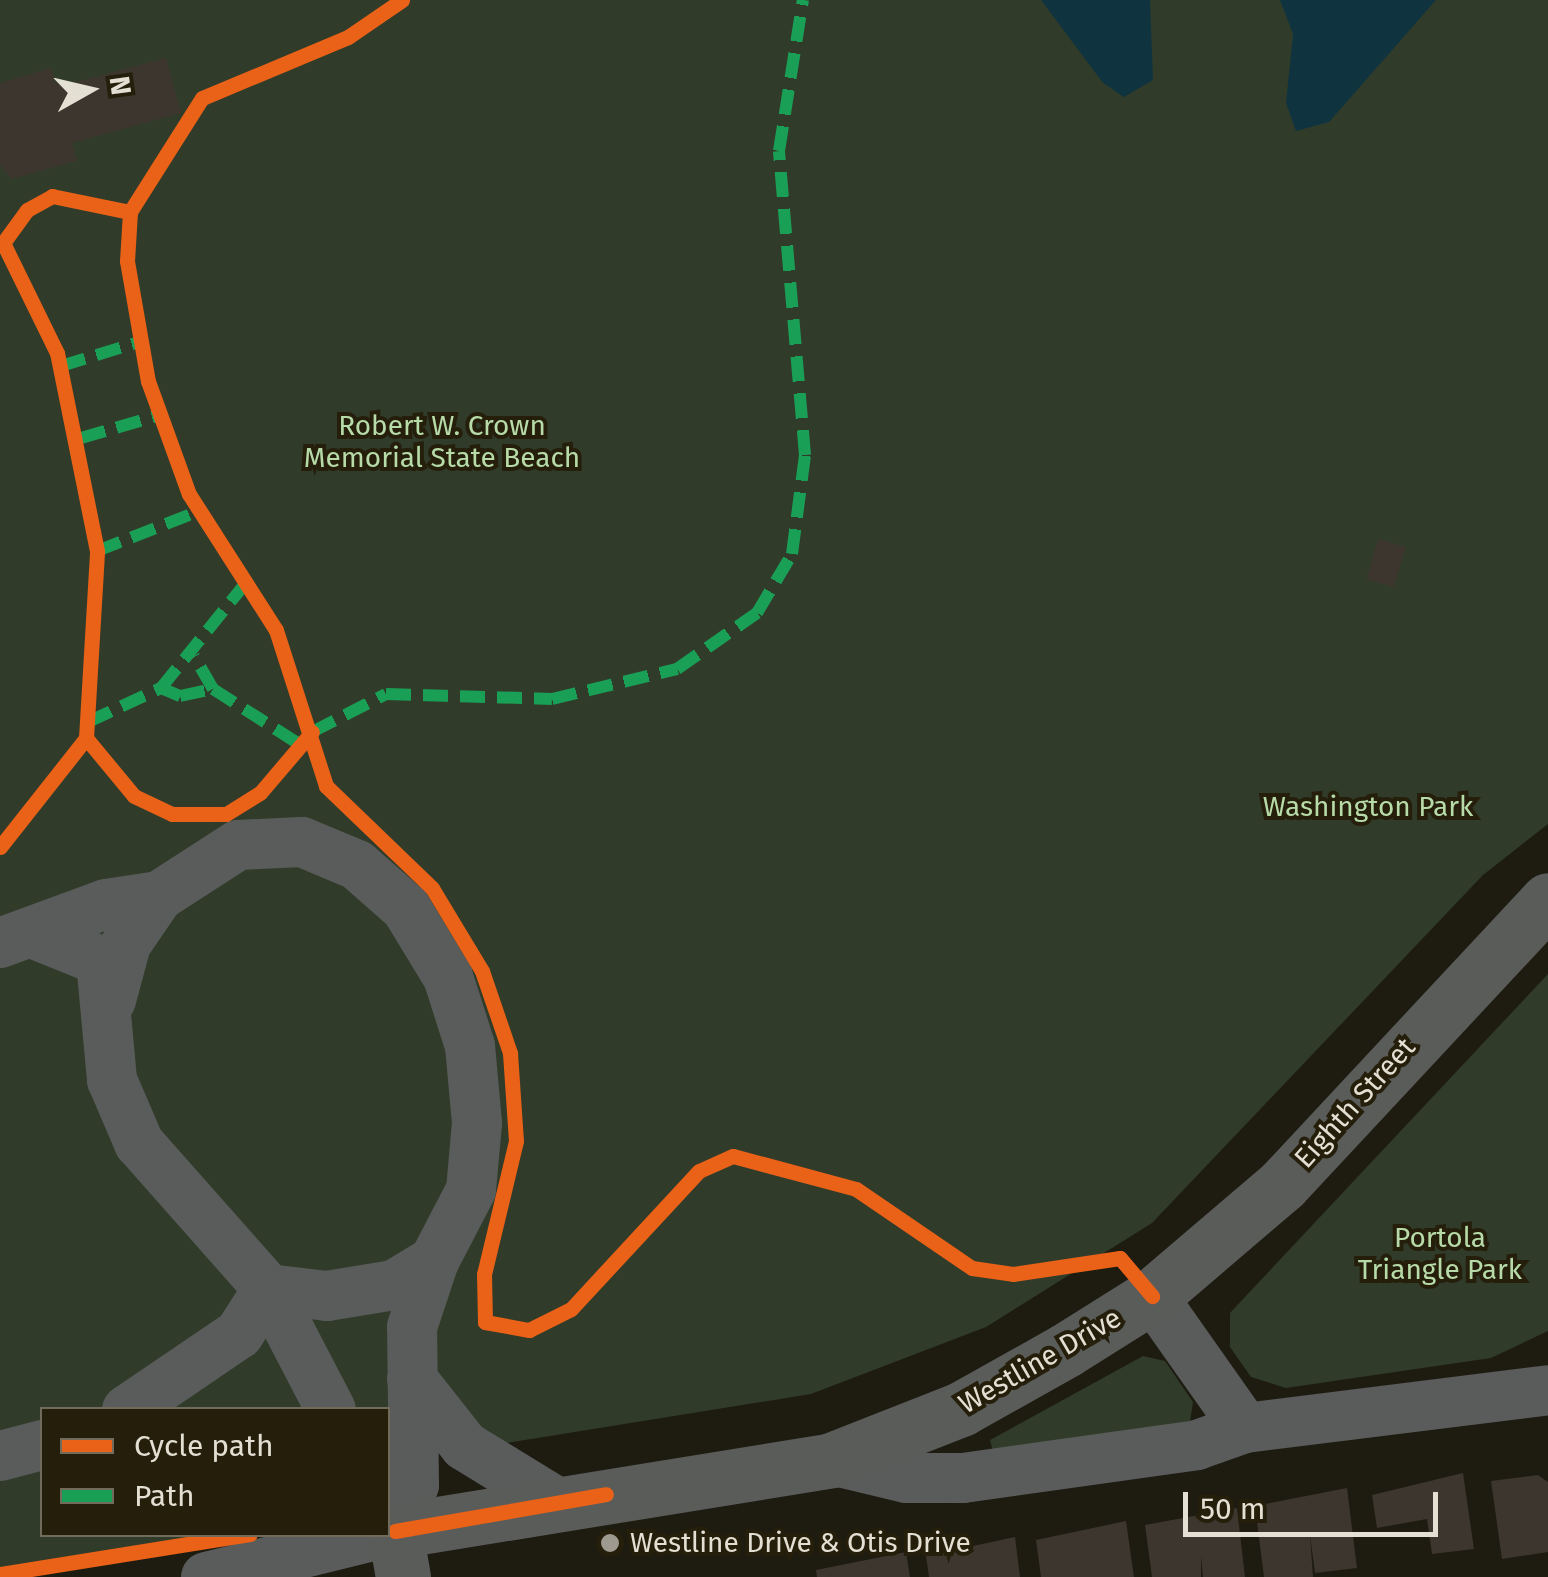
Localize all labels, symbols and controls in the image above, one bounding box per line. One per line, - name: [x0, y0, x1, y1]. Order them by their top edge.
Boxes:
- north arrow: [40, 40, 140, 140]
- text: N: [103, 74, 138, 97]
- park label: Robert W. Crown Memorial State Beach: [304, 409, 580, 475]
- park label: Washington Park: [1263, 790, 1473, 824]
- street label: Eighth Street: [1288, 1031, 1422, 1175]
- park label: Portola Triangle Park: [1358, 1221, 1522, 1287]
- street label: Westline Drive: [953, 1301, 1127, 1421]
- legend: [40, 1407, 390, 1537]
- text: Cycle path: [134, 1428, 273, 1464]
- scale bar: [1188, 1472, 1443, 1534]
- text: Path: [134, 1478, 195, 1514]
- text: 50 m: [1200, 1491, 1265, 1527]
- place label: Westline Drive & Otis Drive: [630, 1526, 971, 1560]
- marker: Westline Drive & Otis Drive: [599, 1532, 621, 1554]

